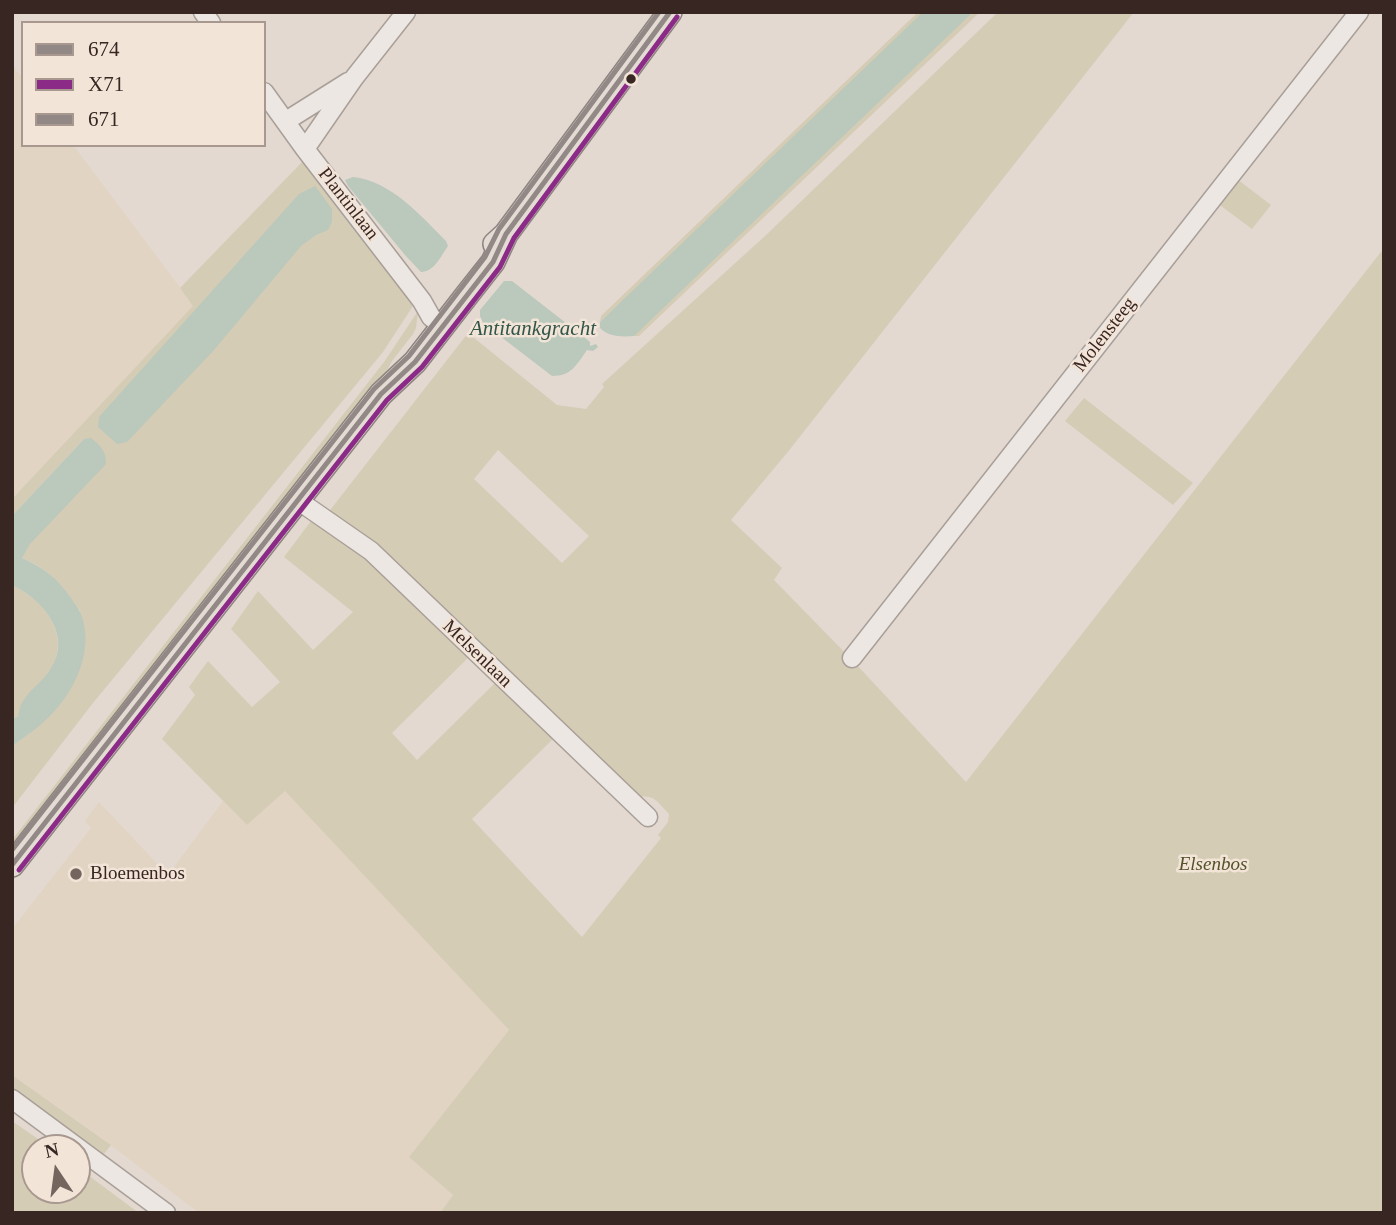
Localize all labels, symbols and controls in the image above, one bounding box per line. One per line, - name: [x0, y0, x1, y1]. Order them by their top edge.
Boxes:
- legend: [21, 21, 266, 147]
- text: 674: [88, 37, 120, 61]
- text: X71: [88, 72, 124, 96]
- unlabelled marker: [624, 72, 638, 86]
- text: 671: [88, 107, 120, 131]
- street label: Plantinlaan: [313, 163, 383, 245]
- street label: Molensteeg: [1069, 293, 1141, 377]
- water label: Antitankgracht: [470, 316, 596, 342]
- street label: Melsenlaan: [438, 615, 516, 693]
- park label: Elsenbos: [1179, 854, 1247, 876]
- place label: Bloemenbos: [90, 863, 185, 885]
- marker: Bloemenbos: [68, 866, 84, 882]
- north arrow: [21, 1134, 91, 1204]
- text: N: [43, 1138, 61, 1162]

